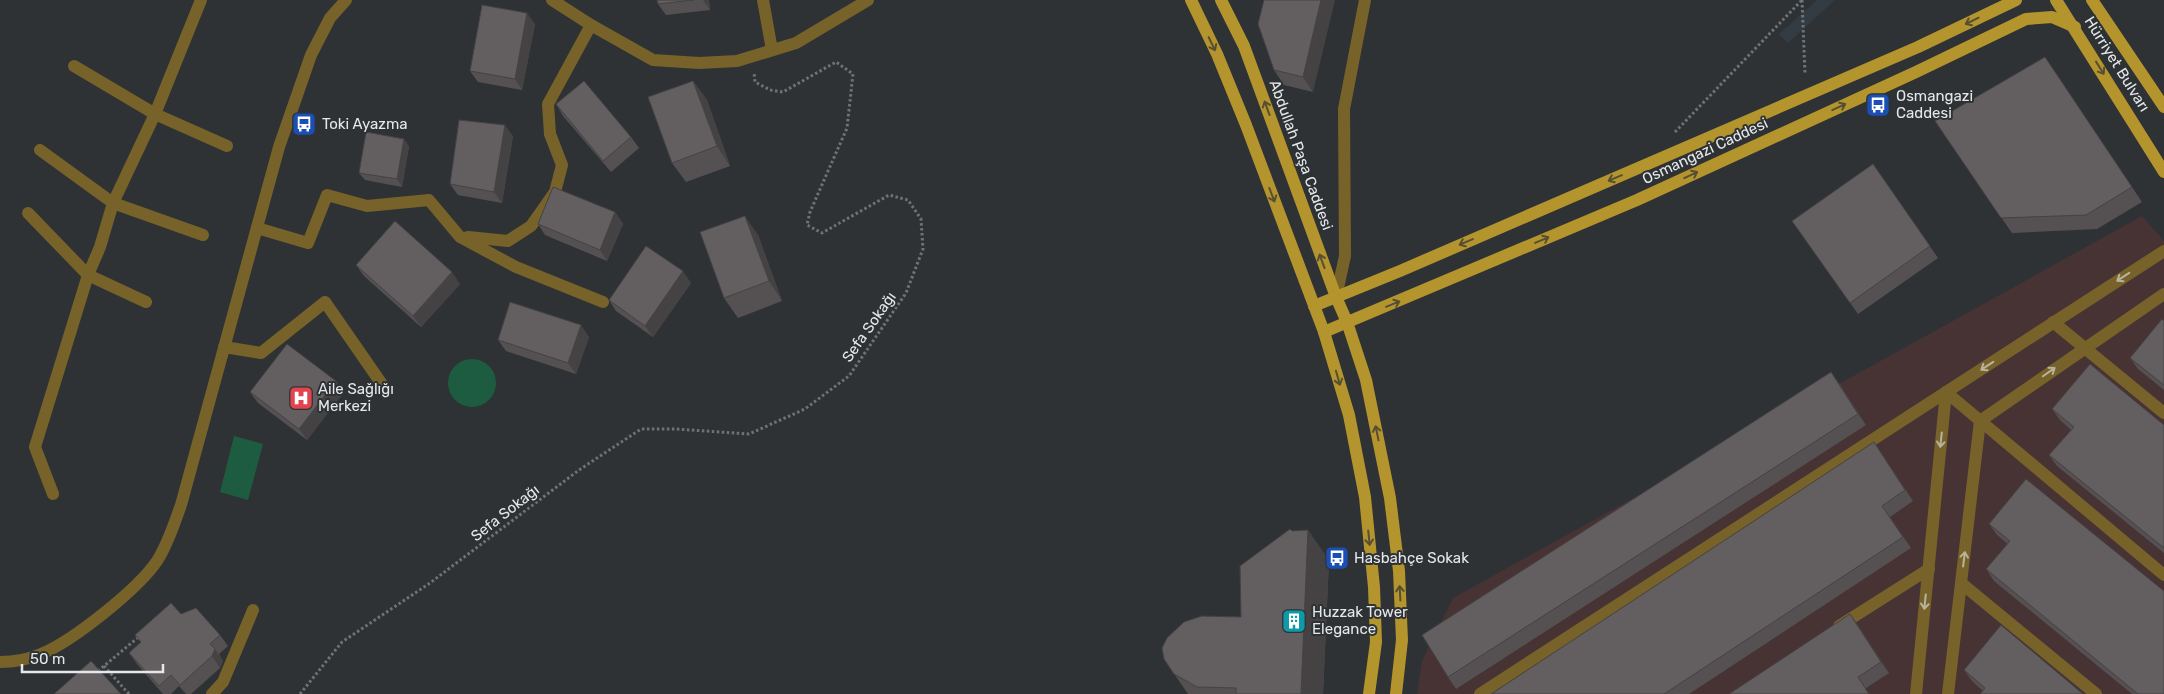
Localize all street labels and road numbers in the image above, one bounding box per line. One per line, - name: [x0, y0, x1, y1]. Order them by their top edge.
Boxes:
- street label: Hürriyet Bulvarı: [2080, 13, 2154, 115]
- street label: Abdullah Paşa Caddesi: [1265, 77, 1337, 233]
- street label: Osmangazi Caddesi: [1639, 114, 1771, 188]
- street label: Sefa Sokağı: [838, 288, 900, 366]
- street label: Sefa Sokağı: [467, 481, 543, 545]

